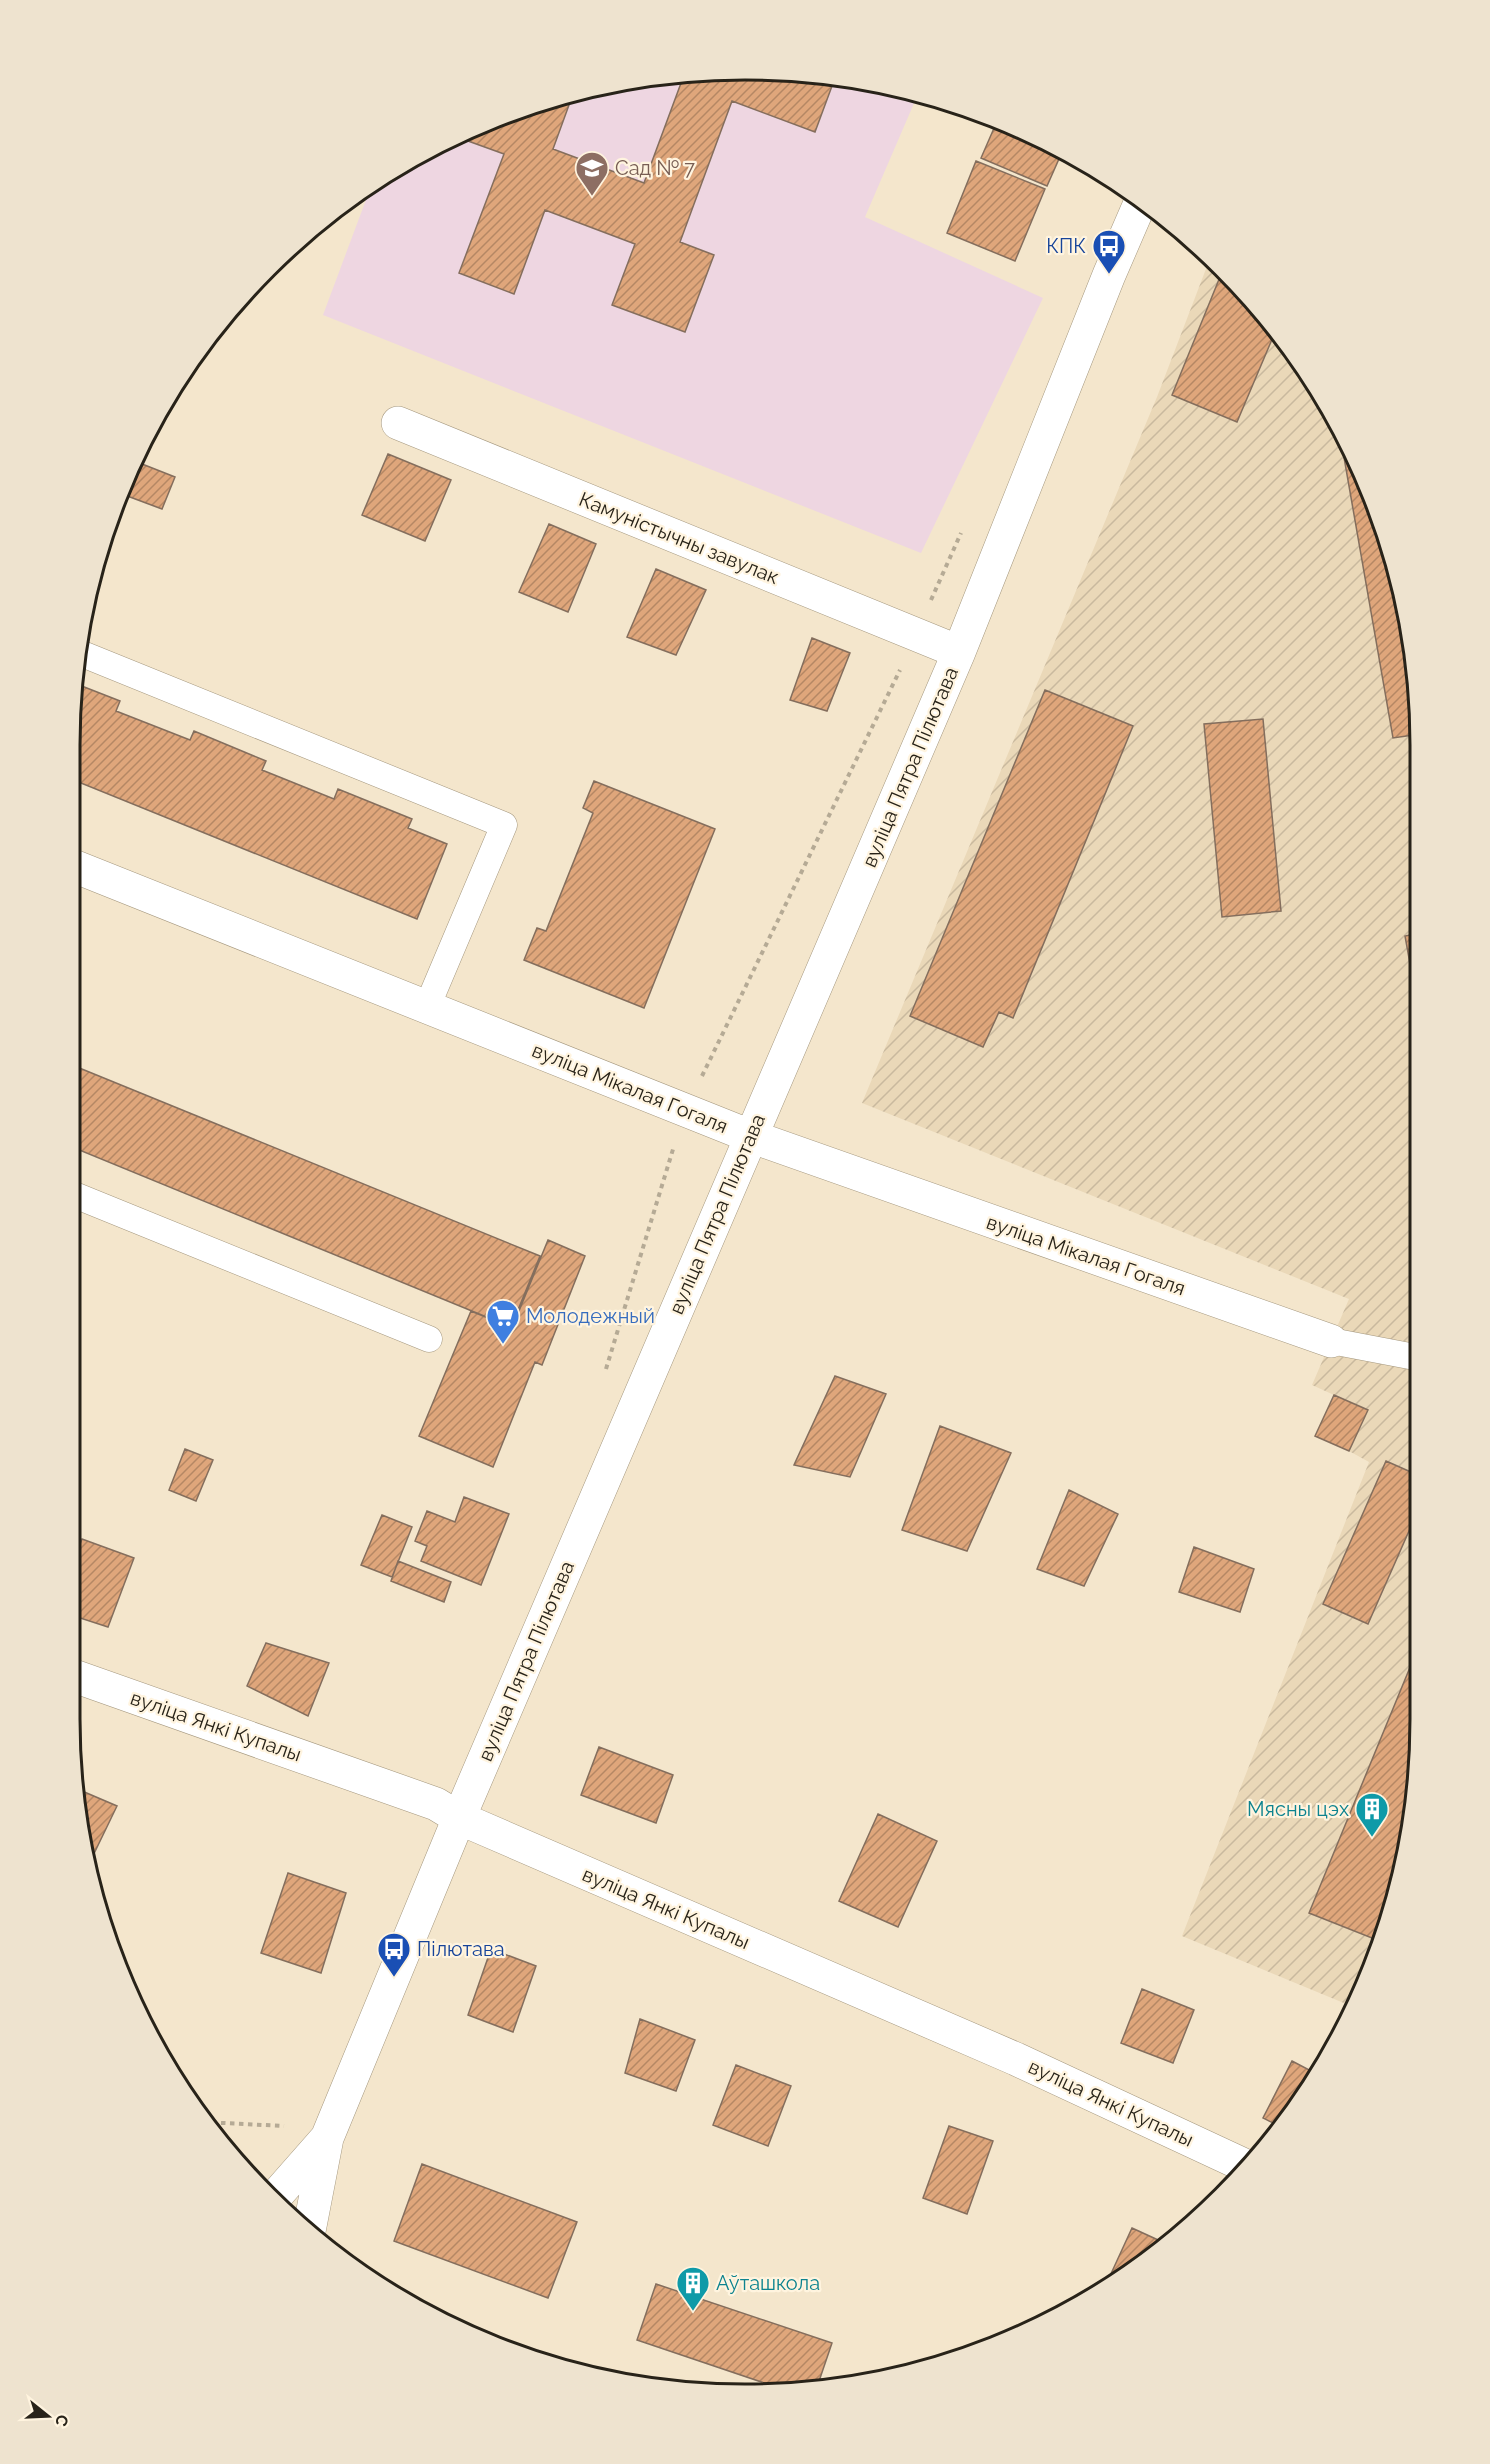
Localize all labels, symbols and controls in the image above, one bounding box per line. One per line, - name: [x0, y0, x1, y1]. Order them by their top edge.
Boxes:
- school or university icon: Сад № 7: [574, 150, 610, 197]
- place label: Сад № 7: [615, 156, 695, 180]
- bus stop icon: КПК: [1091, 228, 1127, 275]
- place label: КПК: [1046, 234, 1086, 258]
- street label: Камуністычны завулак: [576, 487, 782, 589]
- street label: вуліца Пятра Пілютава: [857, 663, 963, 871]
- street label: вуліца Мікалая Гогаля: [529, 1038, 731, 1138]
- street label: вуліца Пятра Пілютава: [664, 1110, 770, 1318]
- street label: вуліца Мікалая Гогаля: [983, 1210, 1189, 1300]
- supermarket icon: Молодежный: [485, 1298, 521, 1345]
- place label: Молодежный: [526, 1304, 655, 1328]
- street label: вуліца Пятра Пілютава: [473, 1557, 579, 1765]
- street label: вуліца Янкі Купалы: [127, 1685, 305, 1767]
- building icon: Мясны цэх: [1354, 1791, 1390, 1838]
- place label: Мясны цэх: [1247, 1797, 1349, 1821]
- street label: вуліца Янкі Купалы: [579, 1862, 753, 1954]
- bus stop icon: Пілютава: [376, 1931, 412, 1978]
- place label: Пілютава: [417, 1937, 505, 1961]
- street label: вуліца Янкі Купалы: [1025, 2054, 1197, 2152]
- building icon: Аўташкола: [675, 2265, 711, 2312]
- place label: Аўташкола: [716, 2271, 820, 2295]
- north arrow: [18, 2386, 78, 2446]
- text: С: [51, 2412, 73, 2429]

